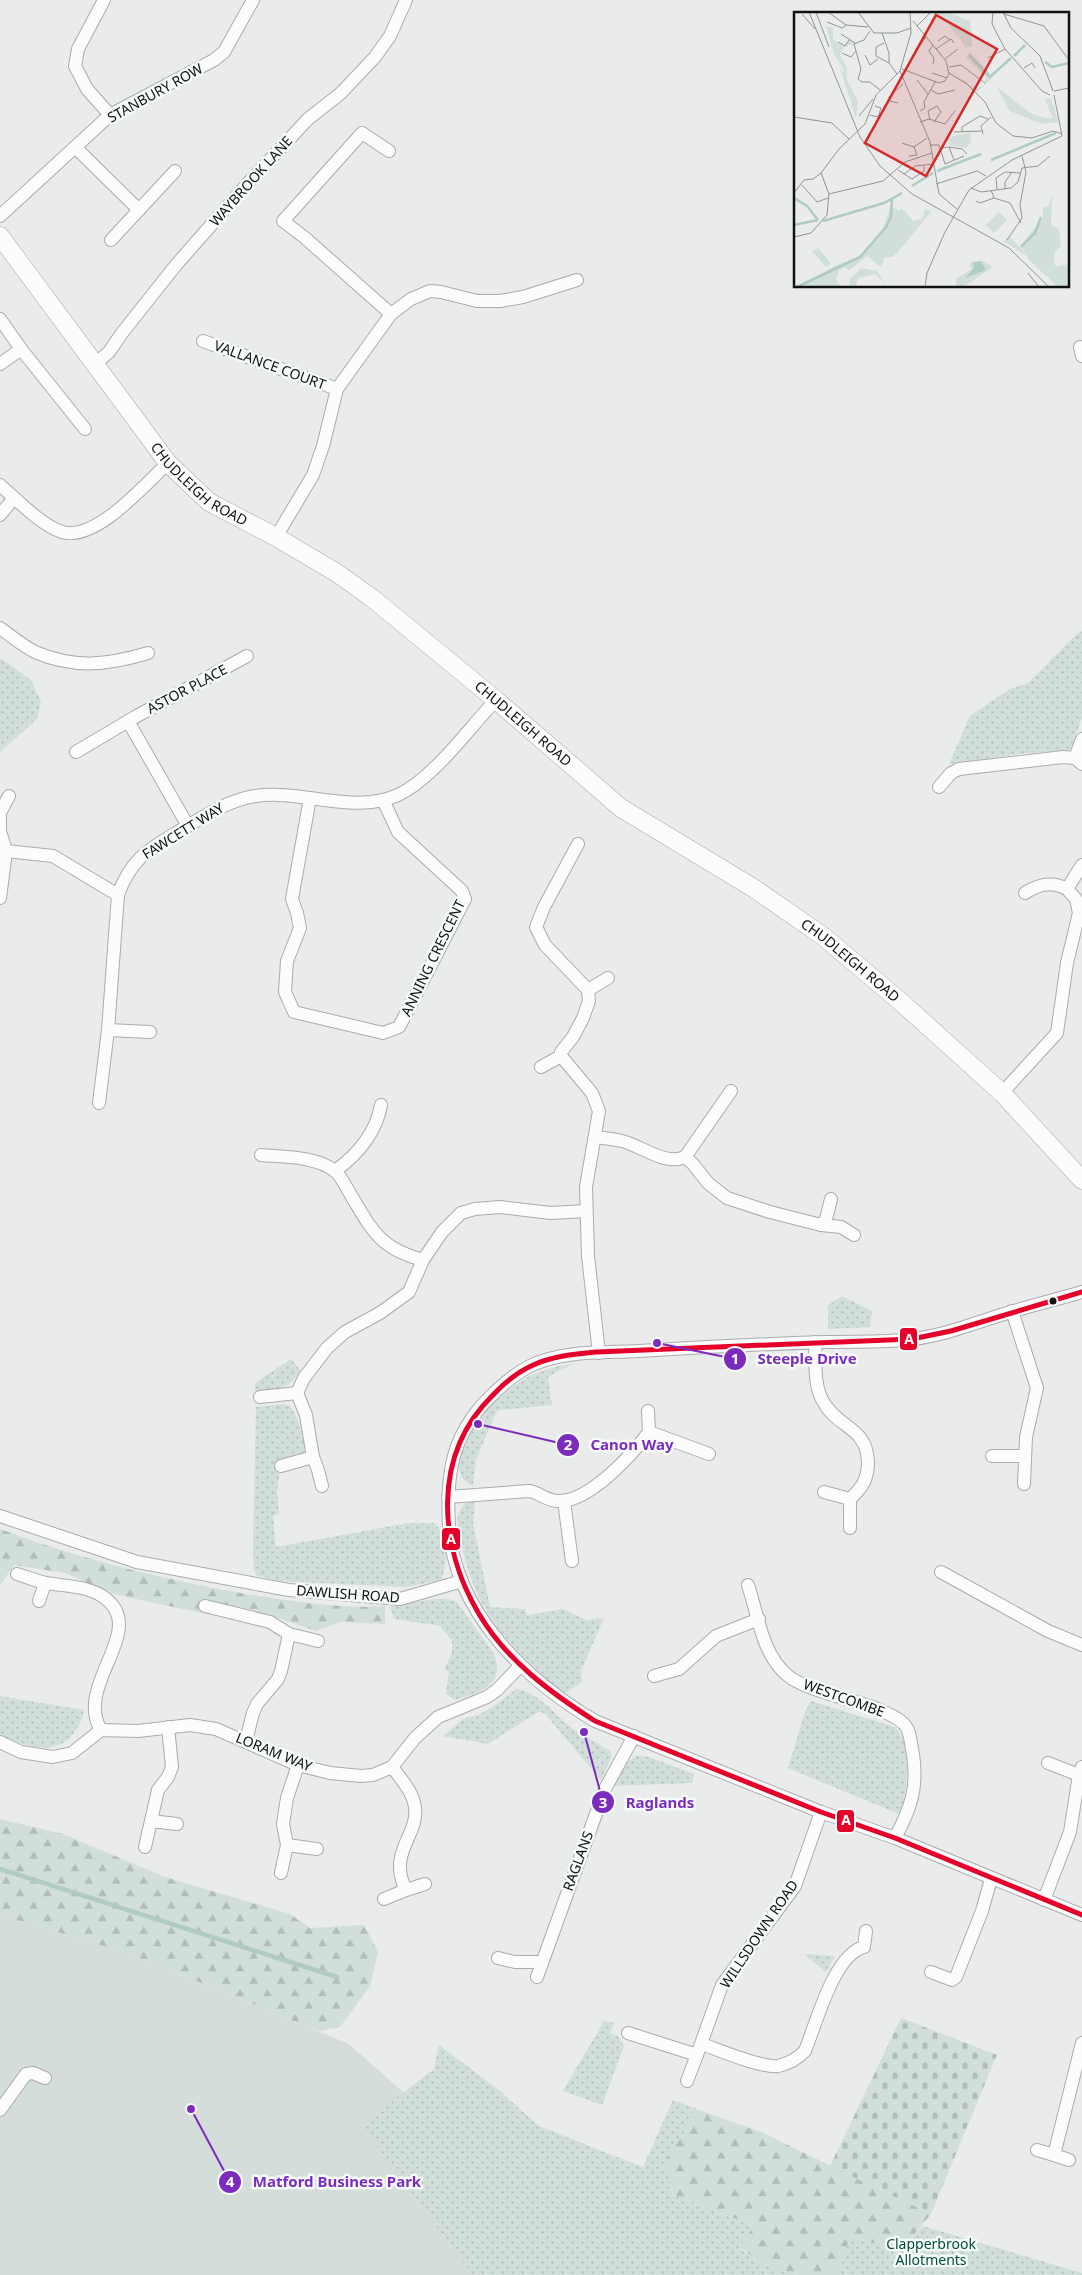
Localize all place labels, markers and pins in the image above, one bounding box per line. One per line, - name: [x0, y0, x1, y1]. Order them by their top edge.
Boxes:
- unlabelled marker: [1048, 1296, 1058, 1306]
- callout: Steeple Drive: [722, 1344, 866, 1374]
- callout: Canon Way: [555, 1430, 683, 1460]
- callout: Raglands: [591, 1787, 704, 1817]
- callout: Matford Business Park: [218, 2167, 431, 2197]

